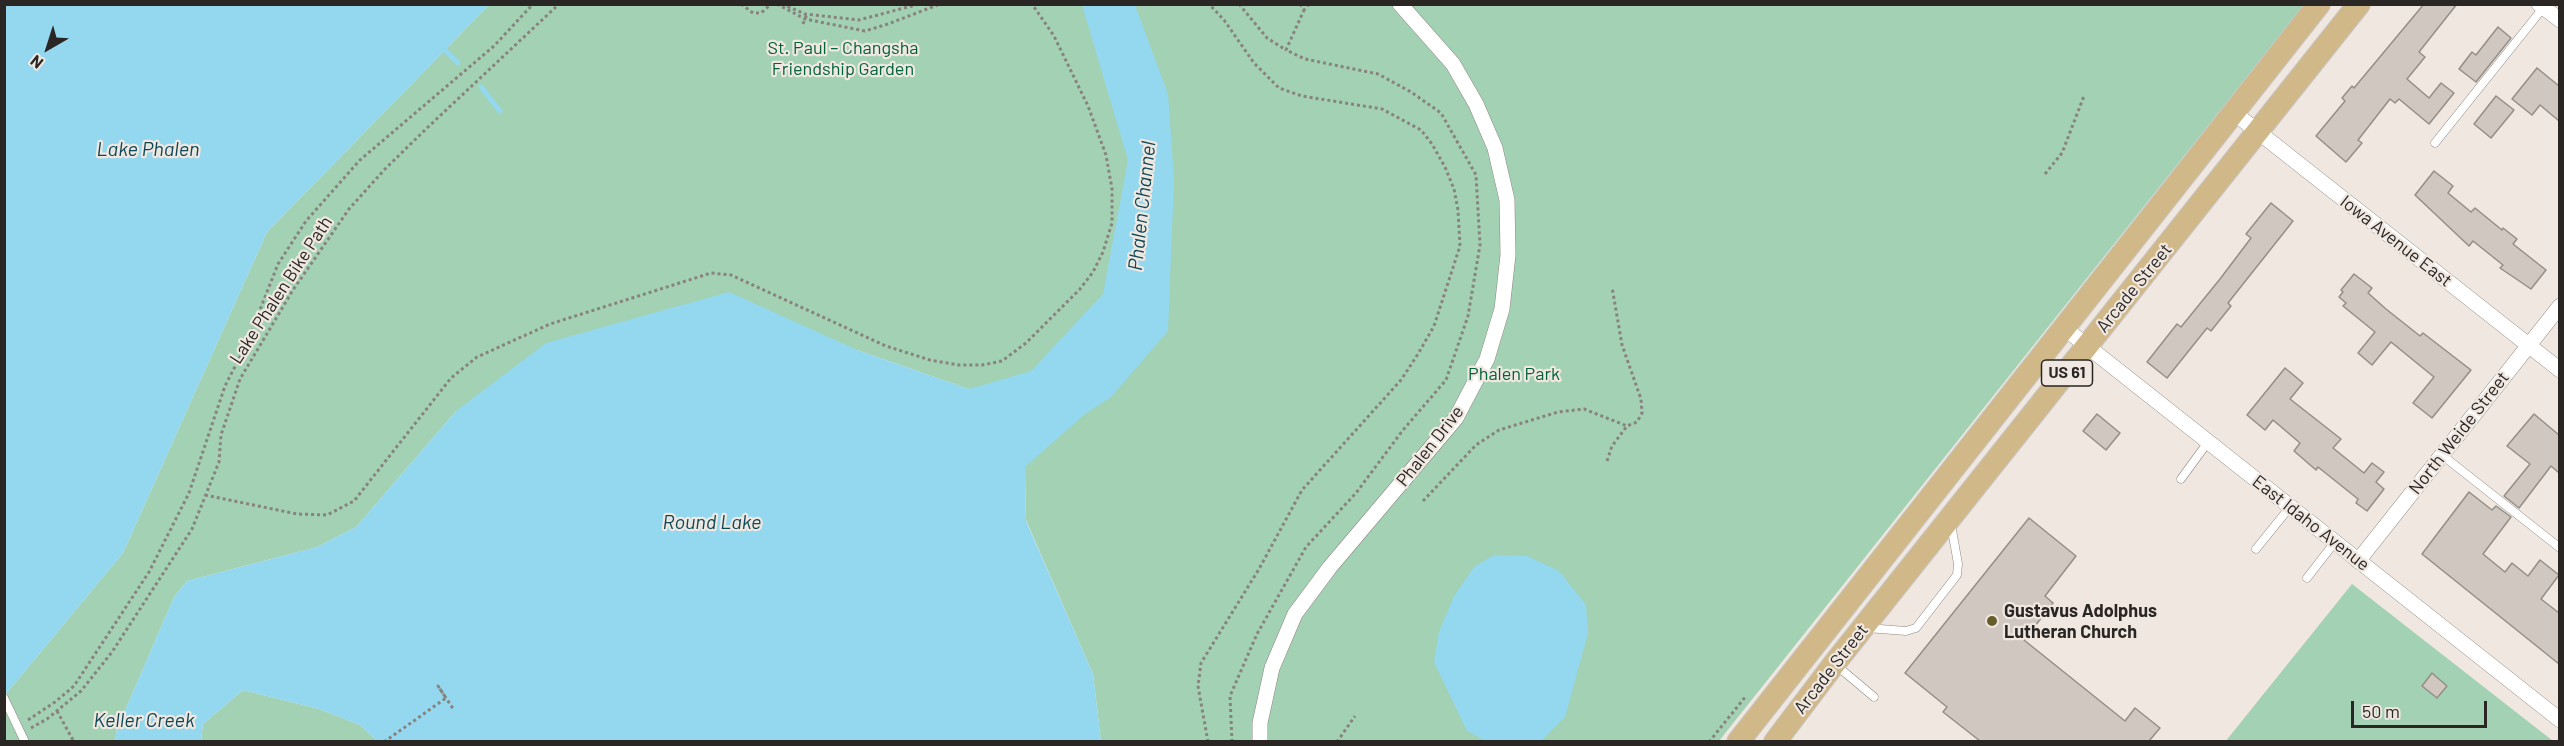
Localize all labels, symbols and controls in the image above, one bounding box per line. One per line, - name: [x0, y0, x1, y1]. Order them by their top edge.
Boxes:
- north arrow: [18, 18, 78, 78]
- park label: St. Paul – Changsha Friendship Garden: [767, 37, 919, 80]
- text: N: [26, 52, 46, 73]
- water label: Lake Phalen: [97, 137, 199, 161]
- water label: Phalen Channel: [1123, 140, 1161, 272]
- street label: Iowa Avenue East: [2336, 191, 2456, 291]
- street label: Lake Phalen Bike Path: [225, 212, 337, 368]
- street label: Arcade Street: [2092, 239, 2176, 337]
- road number: US 61: [2042, 360, 2092, 386]
- park label: Phalen Park: [1468, 363, 1560, 385]
- street label: North Weide Street: [2404, 367, 2514, 499]
- street label: Phalen Drive: [1392, 401, 1468, 491]
- street label: East Idaho Avenue: [2248, 471, 2374, 575]
- water label: Round Lake: [663, 510, 761, 534]
- place label: Gustavus Adolphus Lutheran Church: [2004, 600, 2157, 642]
- marker: Gustavus Adolphus Lutheran Church: [1985, 614, 1999, 628]
- street label: Arcade Street: [1789, 620, 1873, 718]
- scale bar: [2354, 689, 2490, 727]
- text: 50 m: [2362, 700, 2400, 722]
- water label: Keller Creek: [93, 708, 195, 732]

